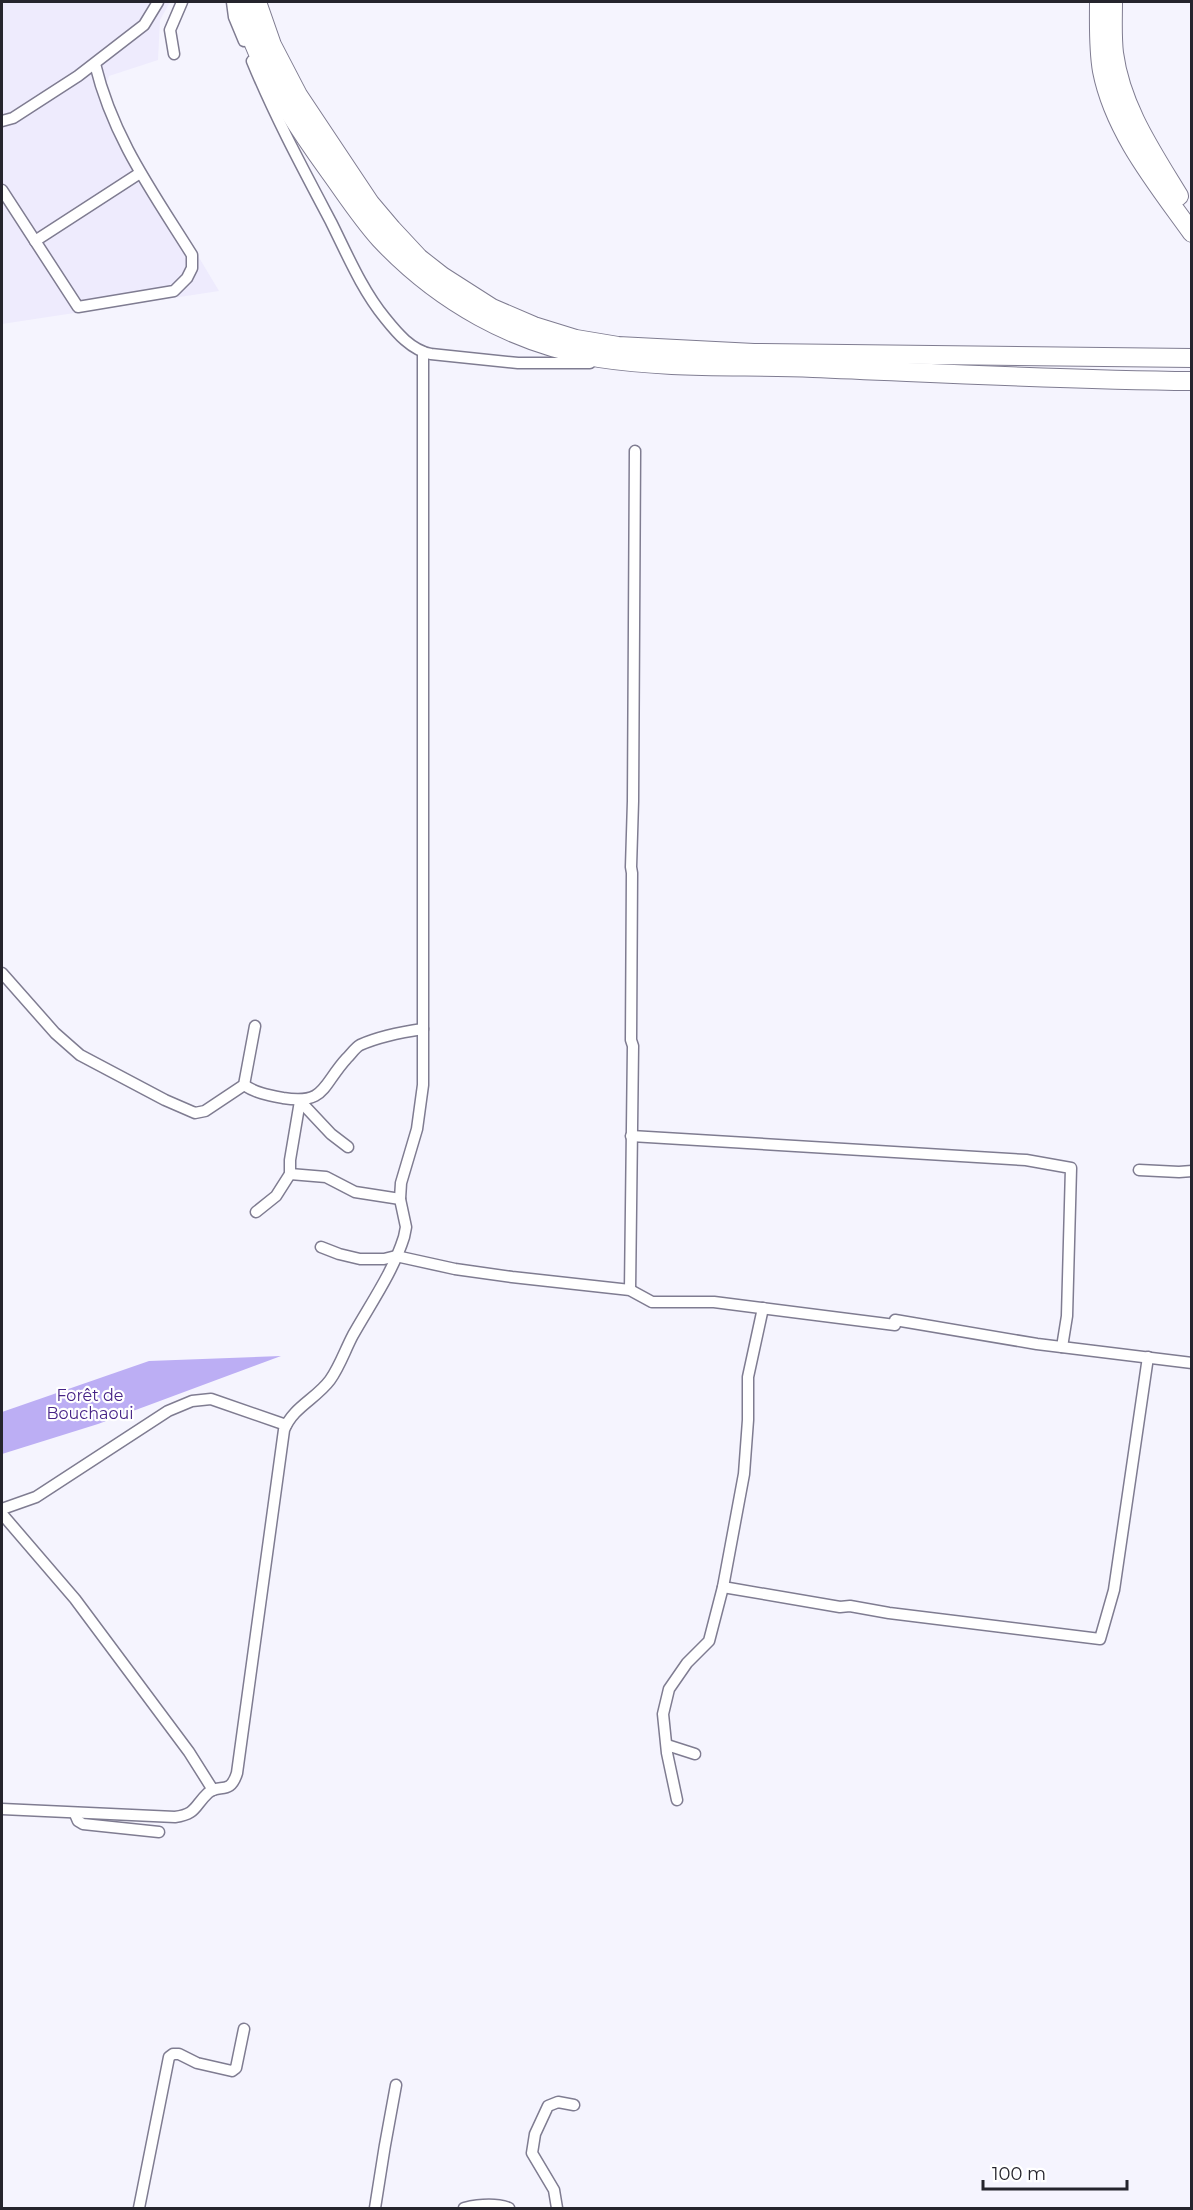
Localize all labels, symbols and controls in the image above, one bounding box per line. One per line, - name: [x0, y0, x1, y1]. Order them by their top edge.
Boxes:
- park label: Forêt de Bouchaoui: [46, 1386, 134, 1423]
- scale bar: [983, 2153, 1127, 2191]
- text: 100 m: [992, 2163, 1046, 2185]

